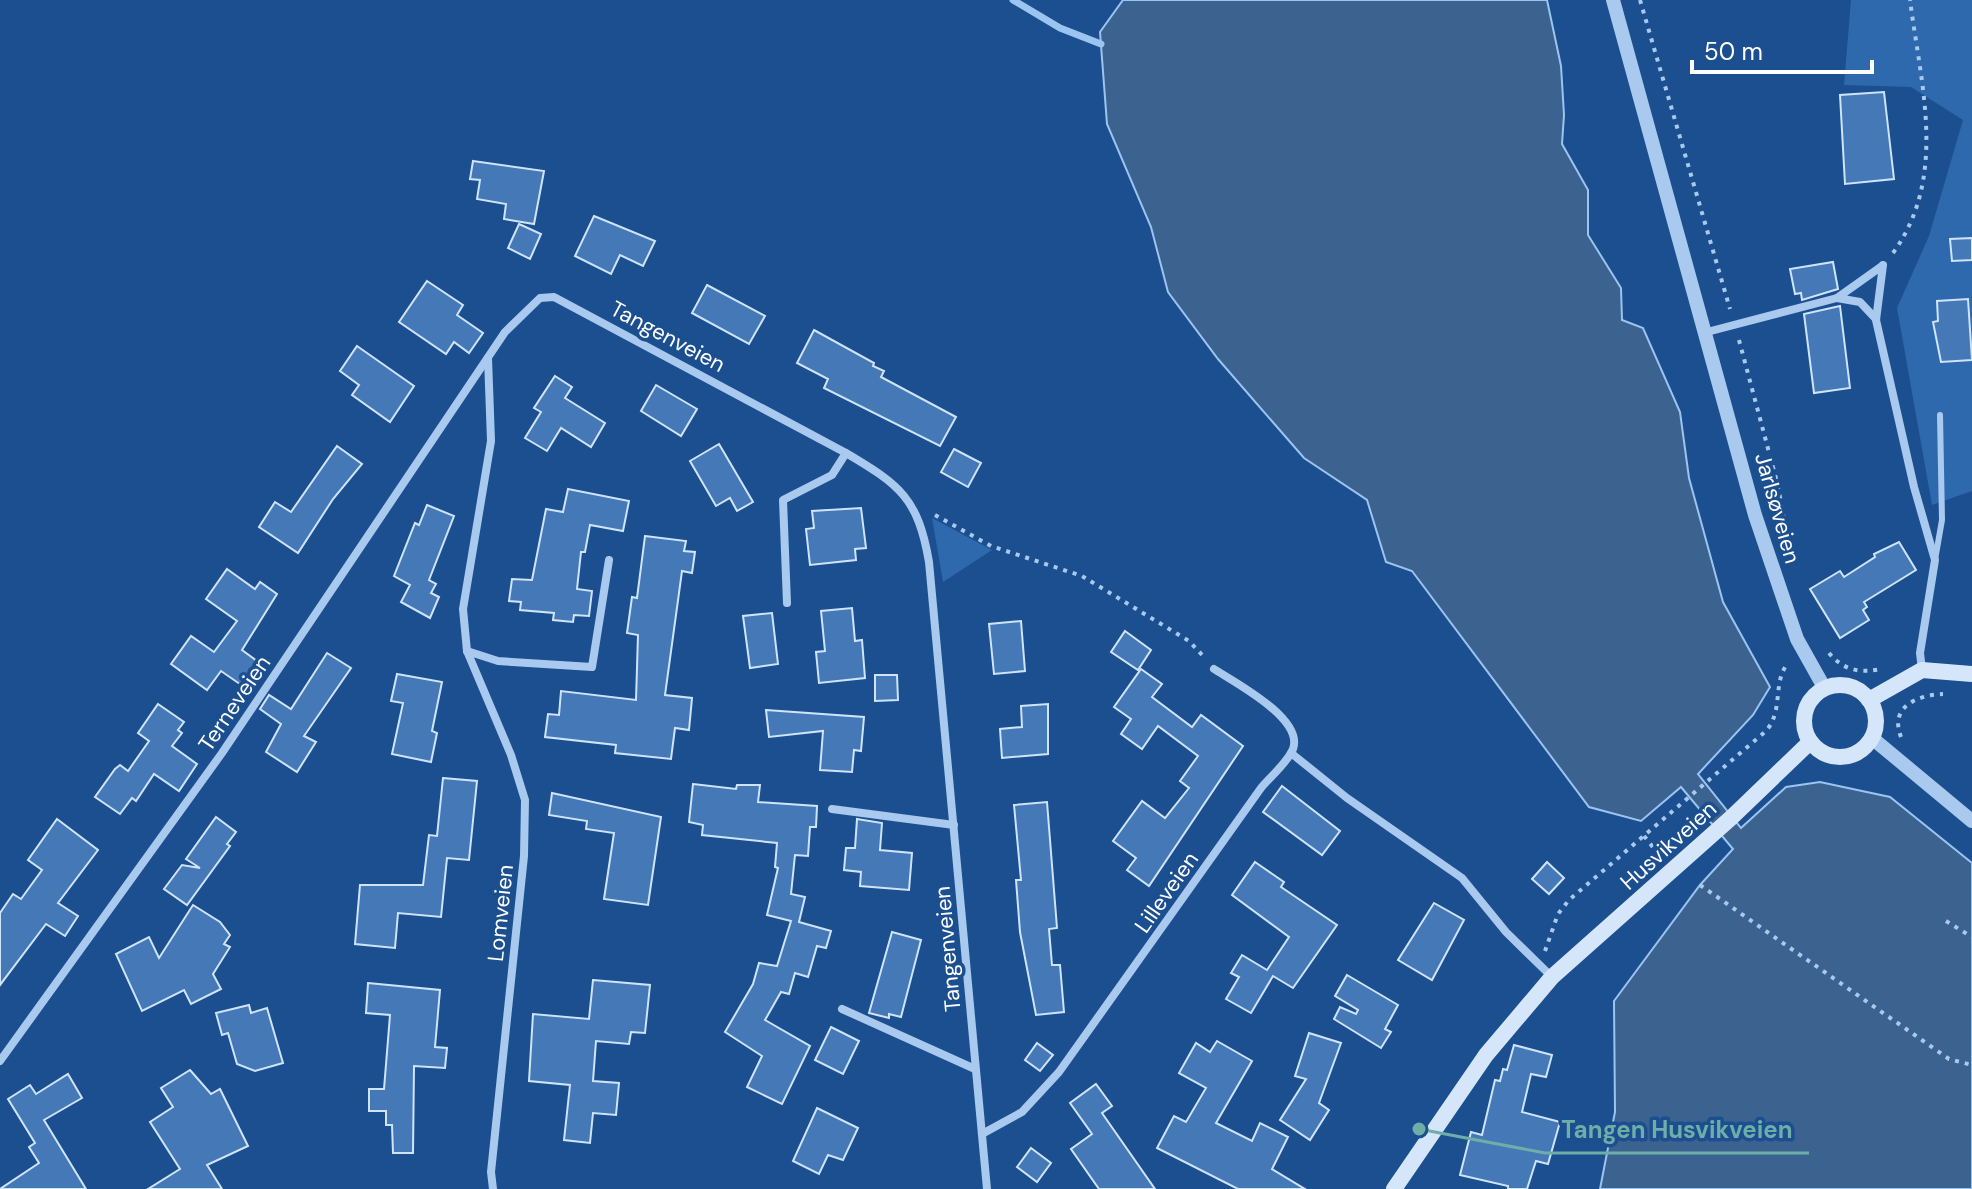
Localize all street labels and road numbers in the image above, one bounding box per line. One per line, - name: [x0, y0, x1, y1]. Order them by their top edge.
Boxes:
- street label: Tangenveien: [605, 294, 730, 379]
- street label: Jarlsøveien: [1748, 449, 1807, 567]
- street label: Terneveien: [192, 650, 277, 757]
- street label: Husvikveien: [1614, 794, 1723, 896]
- street label: Lilleveien: [1128, 846, 1205, 939]
- street label: Lomveien: [481, 863, 520, 963]
- street label: Tangenveien: [928, 885, 967, 1013]

